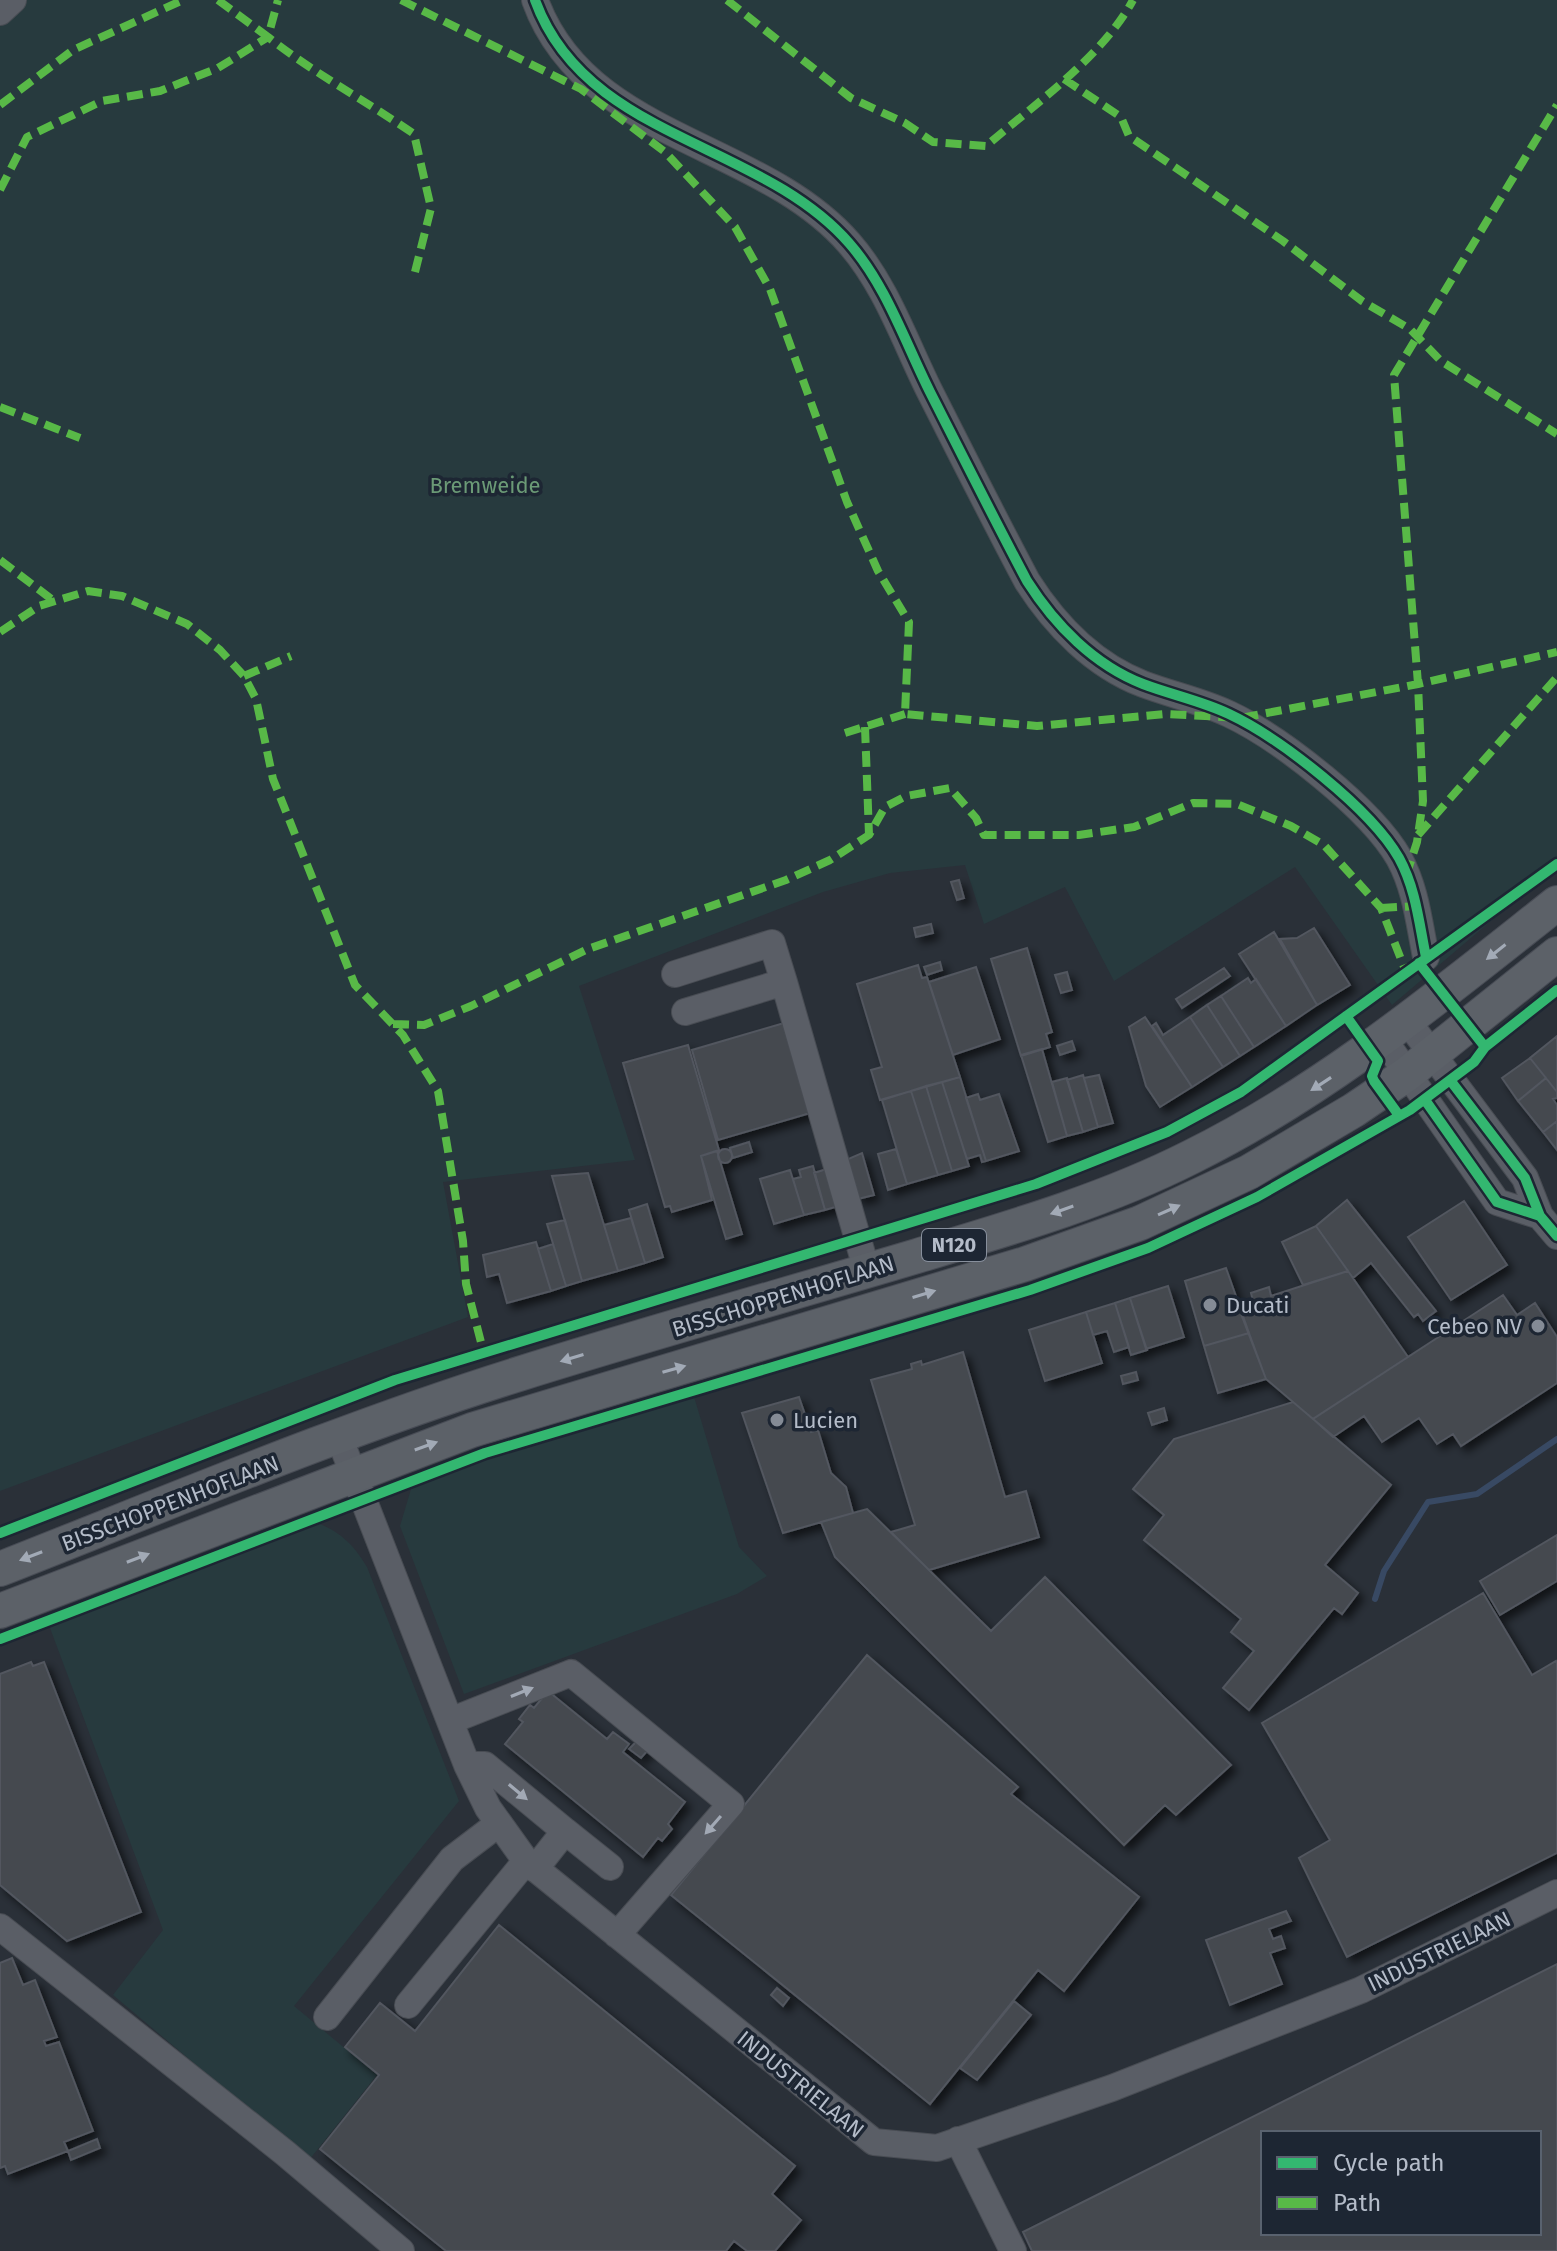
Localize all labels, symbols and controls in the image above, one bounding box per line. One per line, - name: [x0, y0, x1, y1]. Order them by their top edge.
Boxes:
- park label: Bremweide: [429, 472, 541, 499]
- one-way arrow: [1486, 943, 1506, 959]
- one-way arrow: [1310, 1077, 1331, 1092]
- one-way arrow: [1157, 1203, 1181, 1216]
- one-way arrow: [1050, 1204, 1074, 1216]
- road number: N120: [922, 1229, 986, 1261]
- street label: BISSCHOPPENHOFLAAN: [669, 1250, 897, 1343]
- one-way arrow: [912, 1287, 936, 1300]
- place label: Ducati: [1226, 1292, 1289, 1319]
- marker: Ducati: [1201, 1296, 1219, 1314]
- place label: Cebeo NV: [1427, 1313, 1523, 1340]
- marker: Cebeo NV: [1529, 1317, 1547, 1335]
- one-way arrow: [560, 1352, 584, 1365]
- one-way arrow: [663, 1362, 687, 1375]
- place label: Lucien: [793, 1407, 858, 1434]
- marker: Lucien: [768, 1411, 786, 1429]
- one-way arrow: [415, 1440, 439, 1452]
- street label: BISSCHOPPENHOFLAAN: [58, 1450, 283, 1557]
- one-way arrow: [19, 1550, 43, 1563]
- one-way arrow: [126, 1551, 150, 1564]
- one-way arrow: [510, 1685, 534, 1698]
- one-way arrow: [508, 1783, 528, 1800]
- one-way arrow: [705, 1815, 722, 1835]
- street label: INDUSTRIELAAN: [1363, 1905, 1515, 1998]
- street label: INDUSTRIELAAN: [732, 2025, 870, 2144]
- legend: [1261, 2131, 1541, 2235]
- text: Cycle path: [1333, 2149, 1445, 2177]
- text: Path: [1333, 2189, 1381, 2217]

